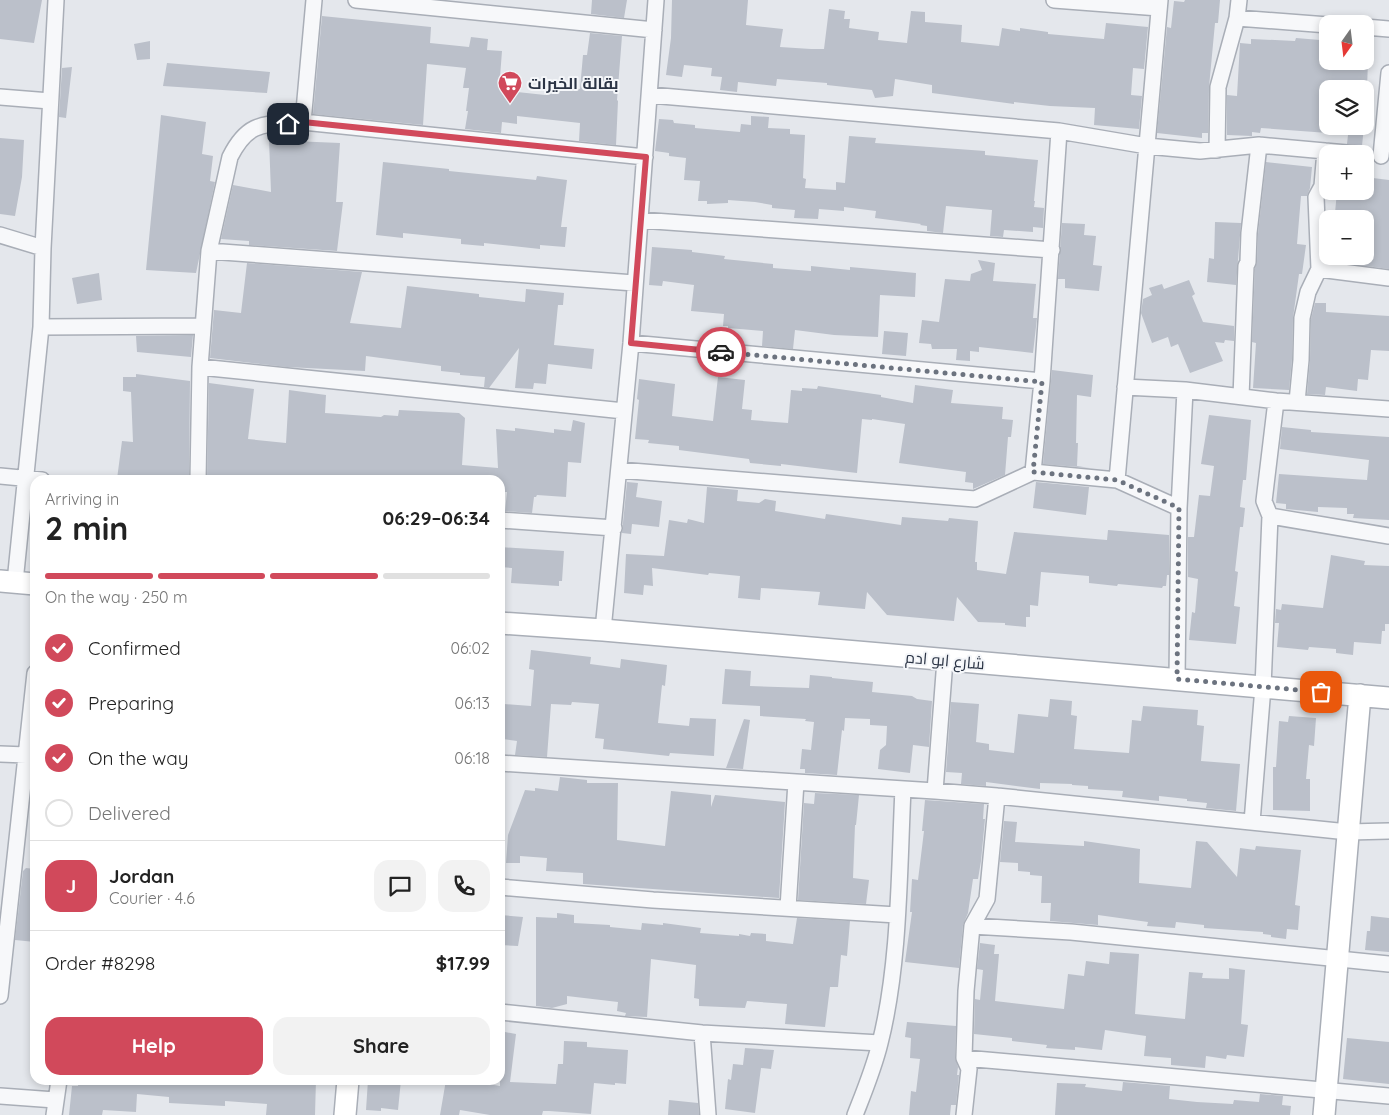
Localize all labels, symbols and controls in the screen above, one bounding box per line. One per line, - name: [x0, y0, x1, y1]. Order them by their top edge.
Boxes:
- north arrow: [1319, 15, 1374, 70]
- map controls: [1319, 15, 1374, 265]
- supermarket icon: بقالة الخيرات: [497, 70, 523, 104]
- place label: بقالة الخيرات: [528, 73, 619, 93]
- button: layers: [1319, 80, 1374, 135]
- pin: [267, 103, 309, 145]
- icon: home: [274, 110, 302, 138]
- button: +: [1319, 145, 1374, 200]
- button: −: [1319, 210, 1374, 265]
- courier: [696, 327, 746, 377]
- icon: car: [707, 338, 735, 366]
- text: Arriving in: [45, 489, 119, 509]
- text: 06:29–06:34: [382, 506, 490, 530]
- text: 2 min: [45, 508, 128, 548]
- text: On the way · 250 m: [45, 587, 188, 607]
- icon: check: [45, 634, 73, 662]
- text: Confirmed: [88, 636, 181, 660]
- text: 06:02: [450, 638, 490, 658]
- street label: شارع ابو ادم: [904, 647, 986, 675]
- pin: [1300, 671, 1342, 713]
- icon: bag: [1307, 678, 1335, 706]
- icon: check: [45, 689, 73, 717]
- text: Preparing: [88, 691, 174, 715]
- text: 06:13: [455, 693, 490, 713]
- icon: check: [45, 744, 73, 772]
- text: On the way: [88, 746, 189, 770]
- text: 06:18: [454, 748, 490, 768]
- text: Delivered: [88, 801, 171, 825]
- button: chat: [374, 860, 426, 912]
- button: phone: [438, 860, 490, 912]
- text: Jordan: [109, 864, 174, 888]
- text: J: [66, 874, 76, 898]
- text: Courier · 4.6: [109, 888, 195, 908]
- text: Order #8298: [45, 951, 155, 975]
- text: $17.99: [436, 951, 490, 975]
- button: Help: [45, 1017, 263, 1075]
- button: Share: [273, 1017, 490, 1075]

